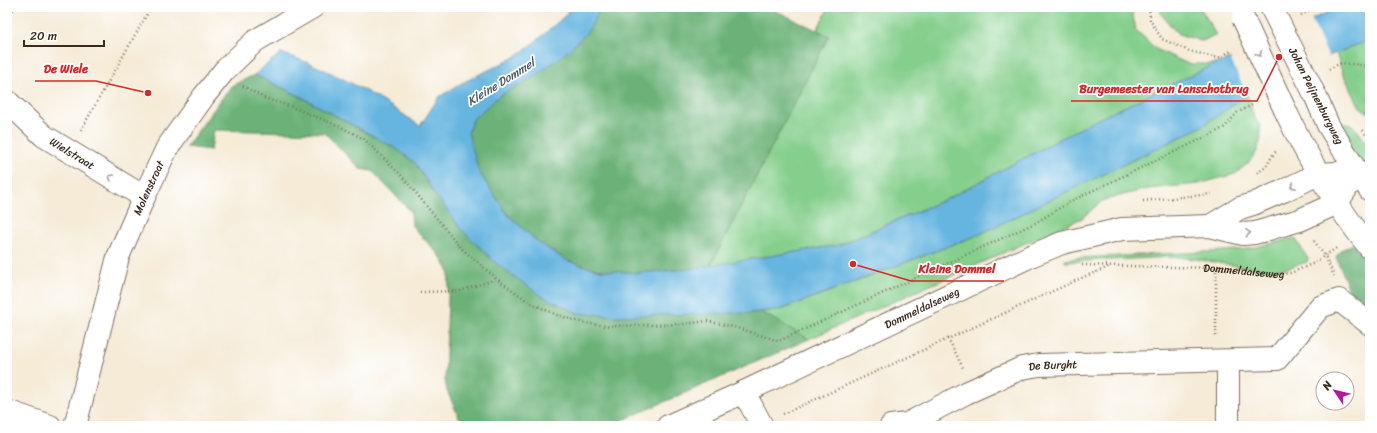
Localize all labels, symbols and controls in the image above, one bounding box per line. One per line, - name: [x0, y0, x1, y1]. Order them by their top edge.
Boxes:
- scale bar: [24, 22, 104, 48]
- text: 20 m: [30, 25, 57, 47]
- street label: Johan Peijnenburgweg: [1283, 43, 1349, 148]
- one-way arrow: [1254, 49, 1262, 57]
- water label: Kleine Dommel: [463, 51, 542, 112]
- callout: De Wiele: [35, 57, 96, 81]
- text: De Wiele: [44, 58, 89, 80]
- callout: Burgemeester van Lanschotbrug: [1071, 77, 1257, 101]
- text: Burgemeester van Lanschotbrug: [1079, 78, 1250, 100]
- street label: Wielstraat: [46, 132, 99, 175]
- street label: Molenstraat: [128, 157, 170, 218]
- one-way arrow: [108, 174, 115, 181]
- one-way arrow: [1290, 181, 1297, 189]
- one-way arrow: [1244, 229, 1251, 238]
- callout: Kleine Dommel: [911, 257, 1004, 281]
- text: Kleine Dommel: [918, 258, 996, 280]
- street label: Dommeldalseweg: [1203, 258, 1286, 284]
- street label: Dommeldalseweg: [881, 282, 963, 334]
- street label: De Burght: [1027, 355, 1077, 376]
- north arrow: [1315, 371, 1355, 411]
- text: N: [1317, 377, 1337, 395]

